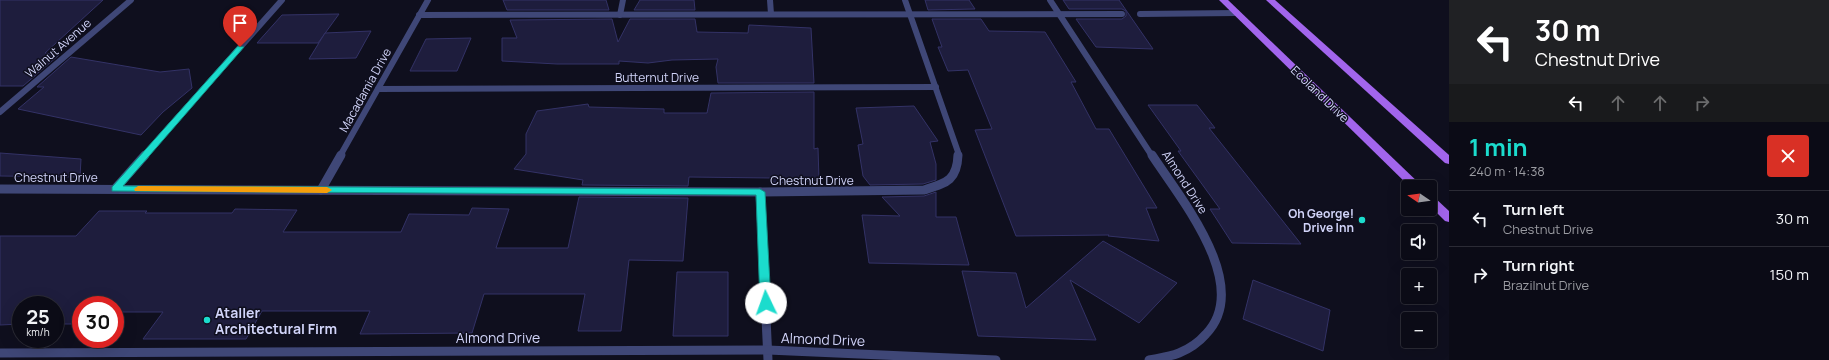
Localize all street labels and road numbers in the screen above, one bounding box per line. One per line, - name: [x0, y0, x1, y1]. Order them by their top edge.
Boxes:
- street label: Walnut Avenue: [21, 14, 95, 82]
- street label: Macadamia Drive: [335, 45, 395, 135]
- street label: Ecoland Drive: [1287, 62, 1353, 126]
- street label: Butternut Drive: [615, 69, 699, 86]
- street label: Almond Drive: [1158, 147, 1212, 217]
- street label: Chestnut Drive: [14, 169, 98, 186]
- street label: Chestnut Drive: [770, 172, 854, 189]
- street label: Almond Drive: [456, 328, 540, 347]
- street label: Almond Drive: [781, 328, 865, 350]

